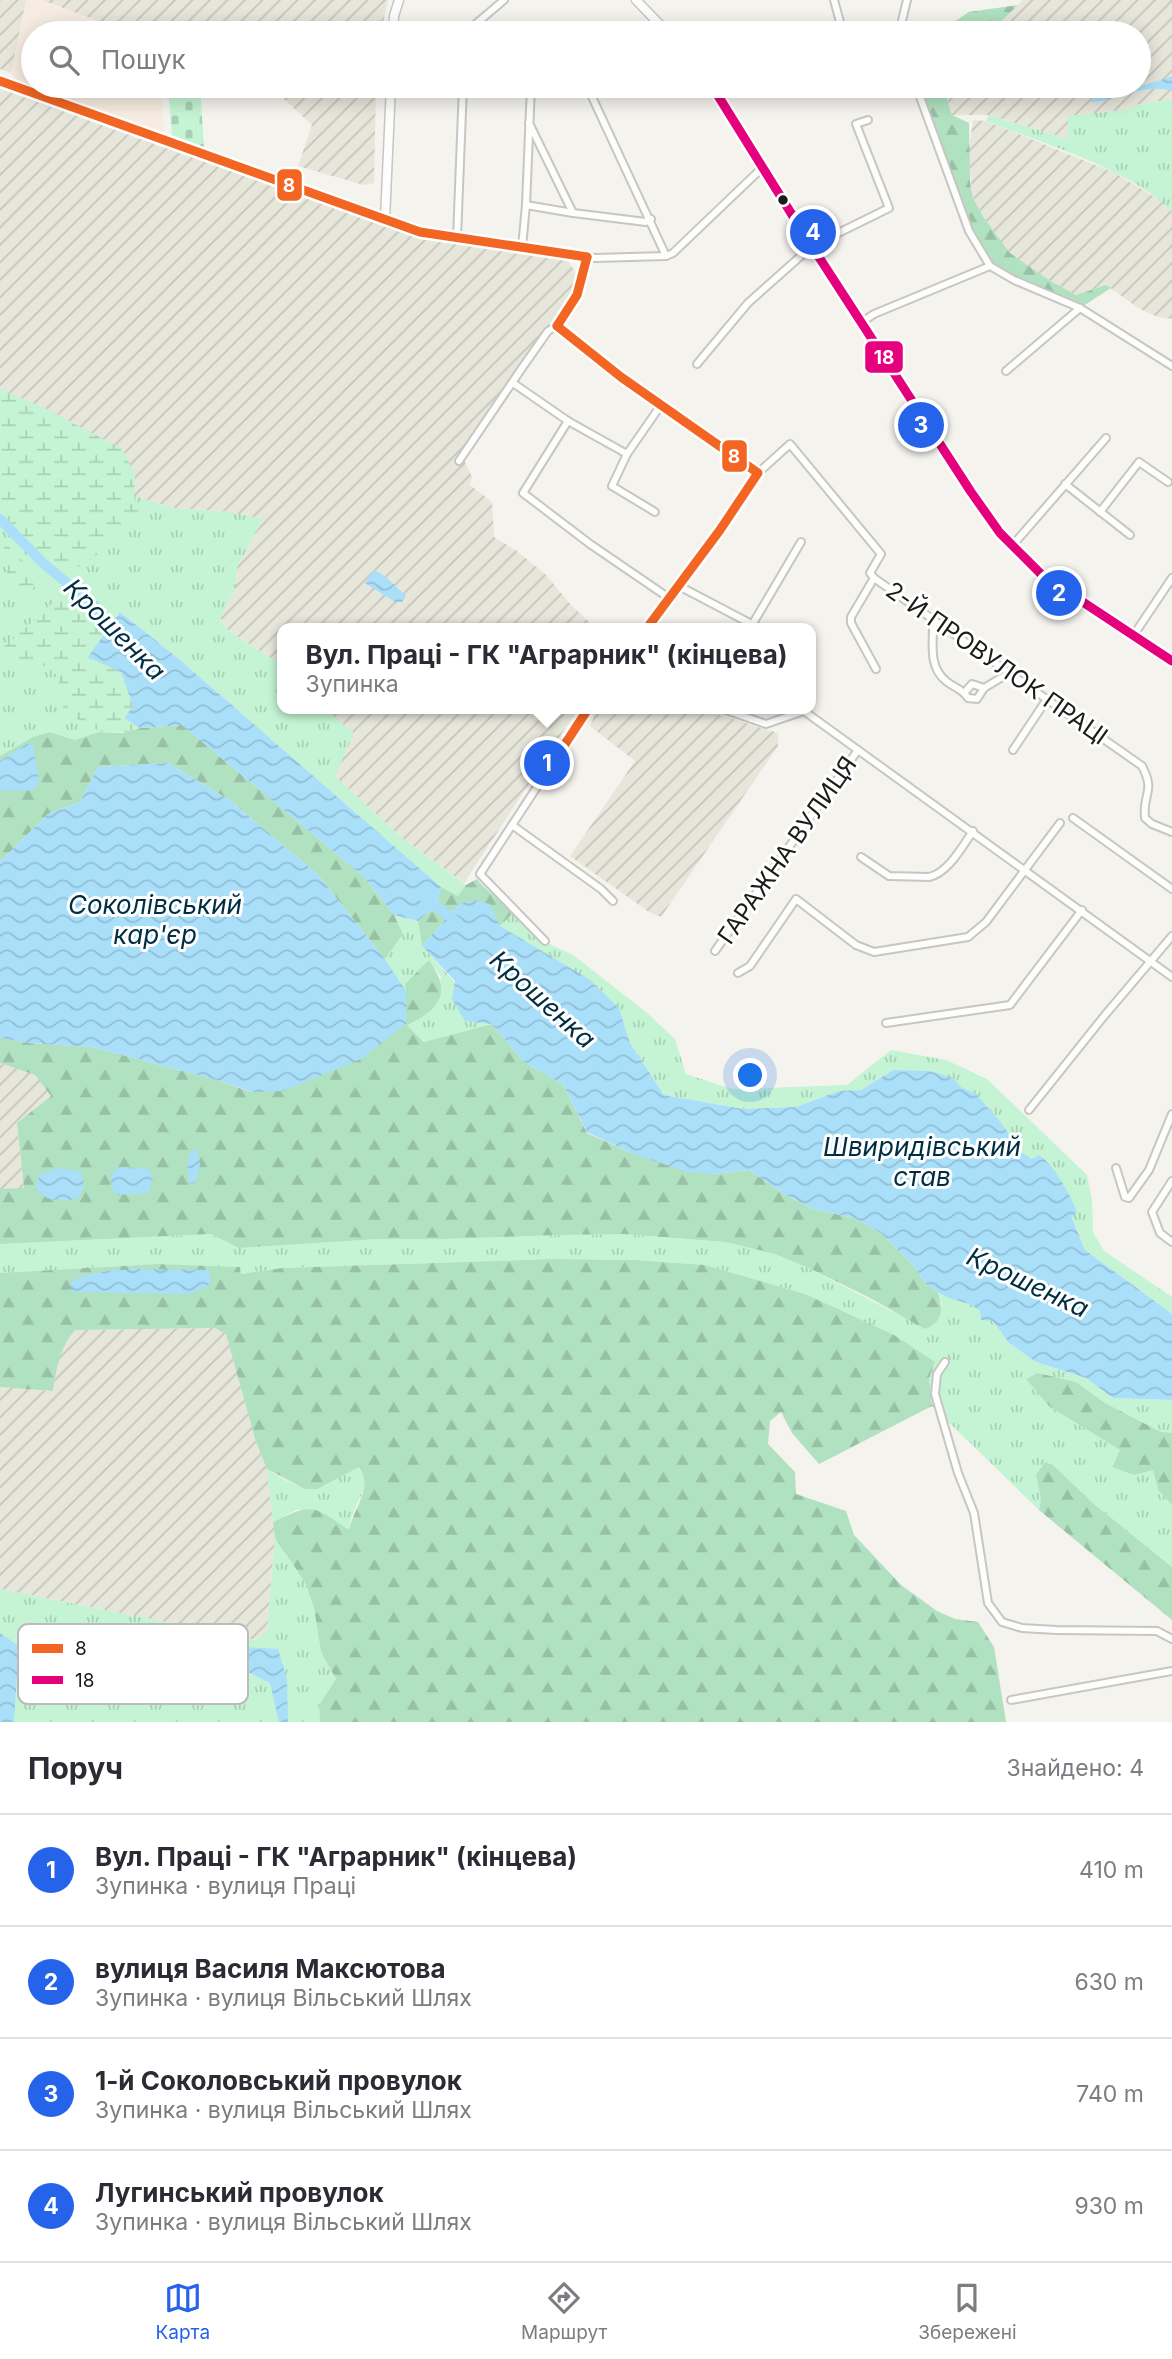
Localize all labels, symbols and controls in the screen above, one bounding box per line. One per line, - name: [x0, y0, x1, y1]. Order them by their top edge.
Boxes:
- search box: [21, 21, 1151, 98]
- icon: search: [45, 41, 83, 79]
- text: Пошук: [101, 44, 186, 75]
- line badge: 8: [276, 168, 303, 202]
- text: 8: [283, 174, 295, 197]
- unlabelled marker: [776, 193, 790, 207]
- pin: 4: [790, 206, 836, 258]
- line badge: 18: [864, 340, 904, 374]
- text: 18: [874, 346, 894, 369]
- pin: 3: [898, 399, 944, 451]
- line badge: 8: [721, 439, 748, 473]
- text: 8: [728, 445, 740, 468]
- pin: 2: [1036, 567, 1082, 619]
- water label: Крошенка: [58, 572, 172, 686]
- street label: 2-Й ПРОВУЛОК ПРАЦІ: [881, 576, 1113, 750]
- popup: [277, 623, 816, 714]
- text: Вул. Праці - ГК "Аграрник" (кінцева): [305, 639, 788, 670]
- text: Зупинка: [305, 670, 399, 698]
- pin: 1: [524, 737, 570, 789]
- street label: ГАРАЖНА ВУЛИЦЯ: [711, 751, 863, 949]
- water label: Соколівський кар'єр: [68, 889, 242, 950]
- water label: Крошенка: [484, 944, 602, 1054]
- your location: [733, 1058, 767, 1092]
- water label: Швиридівський став: [823, 1131, 1021, 1192]
- water label: Крошенка: [962, 1240, 1094, 1324]
- legend: [18, 1624, 248, 1704]
- text: 8: [75, 1637, 87, 1660]
- text: 18: [75, 1669, 94, 1692]
- text: Поруч: [28, 1750, 123, 1786]
- text: Знайдено: 4: [1006, 1754, 1144, 1782]
- text: Вул. Праці - ГК "Аграрник" (кінцева): [95, 1841, 577, 1872]
- text: 1: [46, 1856, 56, 1884]
- text: 410 m: [1079, 1856, 1144, 1884]
- text: Зупинка · вулиця Праці: [95, 1872, 356, 1900]
- text: вулиця Василя Максютова: [95, 1953, 446, 1984]
- text: 2: [44, 1968, 58, 1996]
- text: 630 m: [1074, 1968, 1144, 1996]
- text: Зупинка · вулиця Вільський Шлях: [95, 1984, 472, 2012]
- text: 1-й Соколовський провулок: [95, 2065, 462, 2096]
- text: 3: [44, 2080, 58, 2108]
- text: 740 m: [1076, 2080, 1144, 2108]
- text: Зупинка · вулиця Вільський Шлях: [95, 2096, 472, 2124]
- text: Лугинський провулок: [95, 2177, 384, 2208]
- text: 4: [43, 2192, 59, 2220]
- text: 930 m: [1074, 2192, 1144, 2220]
- text: Зупинка · вулиця Вільський Шлях: [95, 2208, 472, 2236]
- tab: Карта: [156, 2279, 210, 2344]
- tab: Маршрут: [521, 2279, 607, 2344]
- tab: Збережені: [918, 2279, 1017, 2344]

